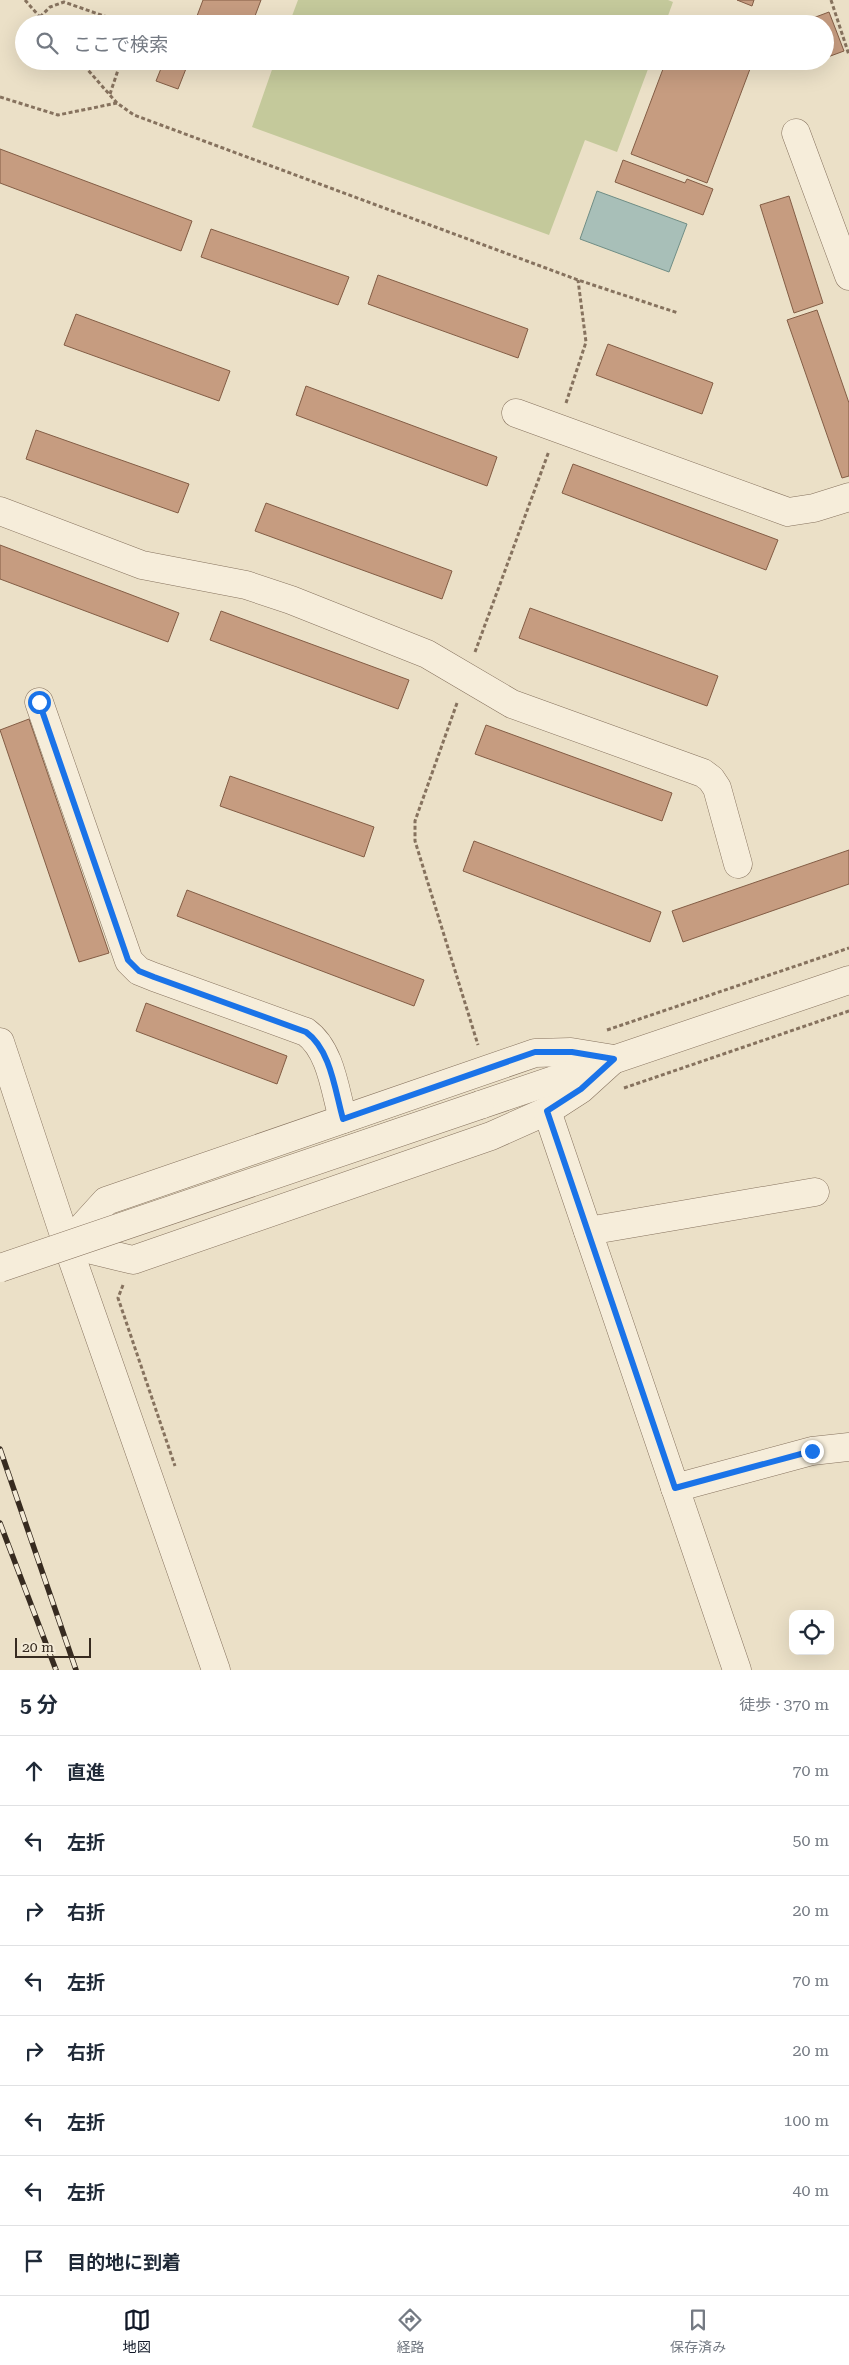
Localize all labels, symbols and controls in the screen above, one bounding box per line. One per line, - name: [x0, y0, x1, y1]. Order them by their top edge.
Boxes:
- search box: [15, 15, 834, 70]
- icon: search: [33, 29, 61, 57]
- text: ここで検索: [73, 33, 168, 56]
- route start: [28, 691, 51, 714]
- route end: [801, 1440, 824, 1463]
- map controls: [789, 1610, 834, 1655]
- button: locate: [789, 1610, 834, 1655]
- scale bar: [15, 1635, 91, 1658]
- text: 20 m: [22, 1639, 54, 1655]
- text: 5 分: [20, 1693, 58, 1717]
- text: 徒歩 · 370 m: [739, 1695, 829, 1714]
- icon: ahead: [20, 1757, 48, 1785]
- text: 直進: [67, 1761, 105, 1784]
- text: 70 m: [792, 1761, 829, 1780]
- icon: left: [20, 1827, 48, 1855]
- text: 左折: [67, 1831, 105, 1854]
- text: 50 m: [792, 1831, 829, 1850]
- icon: right: [20, 1897, 48, 1925]
- text: 右折: [67, 1901, 105, 1924]
- text: 20 m: [792, 1901, 829, 1920]
- icon: left: [20, 1967, 48, 1995]
- text: 左折: [67, 1971, 105, 1994]
- text: 70 m: [792, 1971, 829, 1990]
- icon: right: [20, 2037, 48, 2065]
- text: 右折: [67, 2041, 105, 2064]
- text: 20 m: [792, 2041, 829, 2060]
- icon: left: [20, 2107, 48, 2135]
- text: 左折: [67, 2111, 105, 2134]
- text: 100 m: [783, 2111, 829, 2130]
- icon: left: [20, 2177, 48, 2205]
- text: 左折: [67, 2181, 105, 2204]
- text: 40 m: [792, 2181, 829, 2200]
- icon: arrive: [20, 2247, 48, 2275]
- text: 目的地に到着: [67, 2251, 181, 2274]
- tab: 地図: [123, 2306, 151, 2356]
- tab: 経路: [396, 2306, 424, 2356]
- tab: 保存済み: [670, 2306, 726, 2356]

